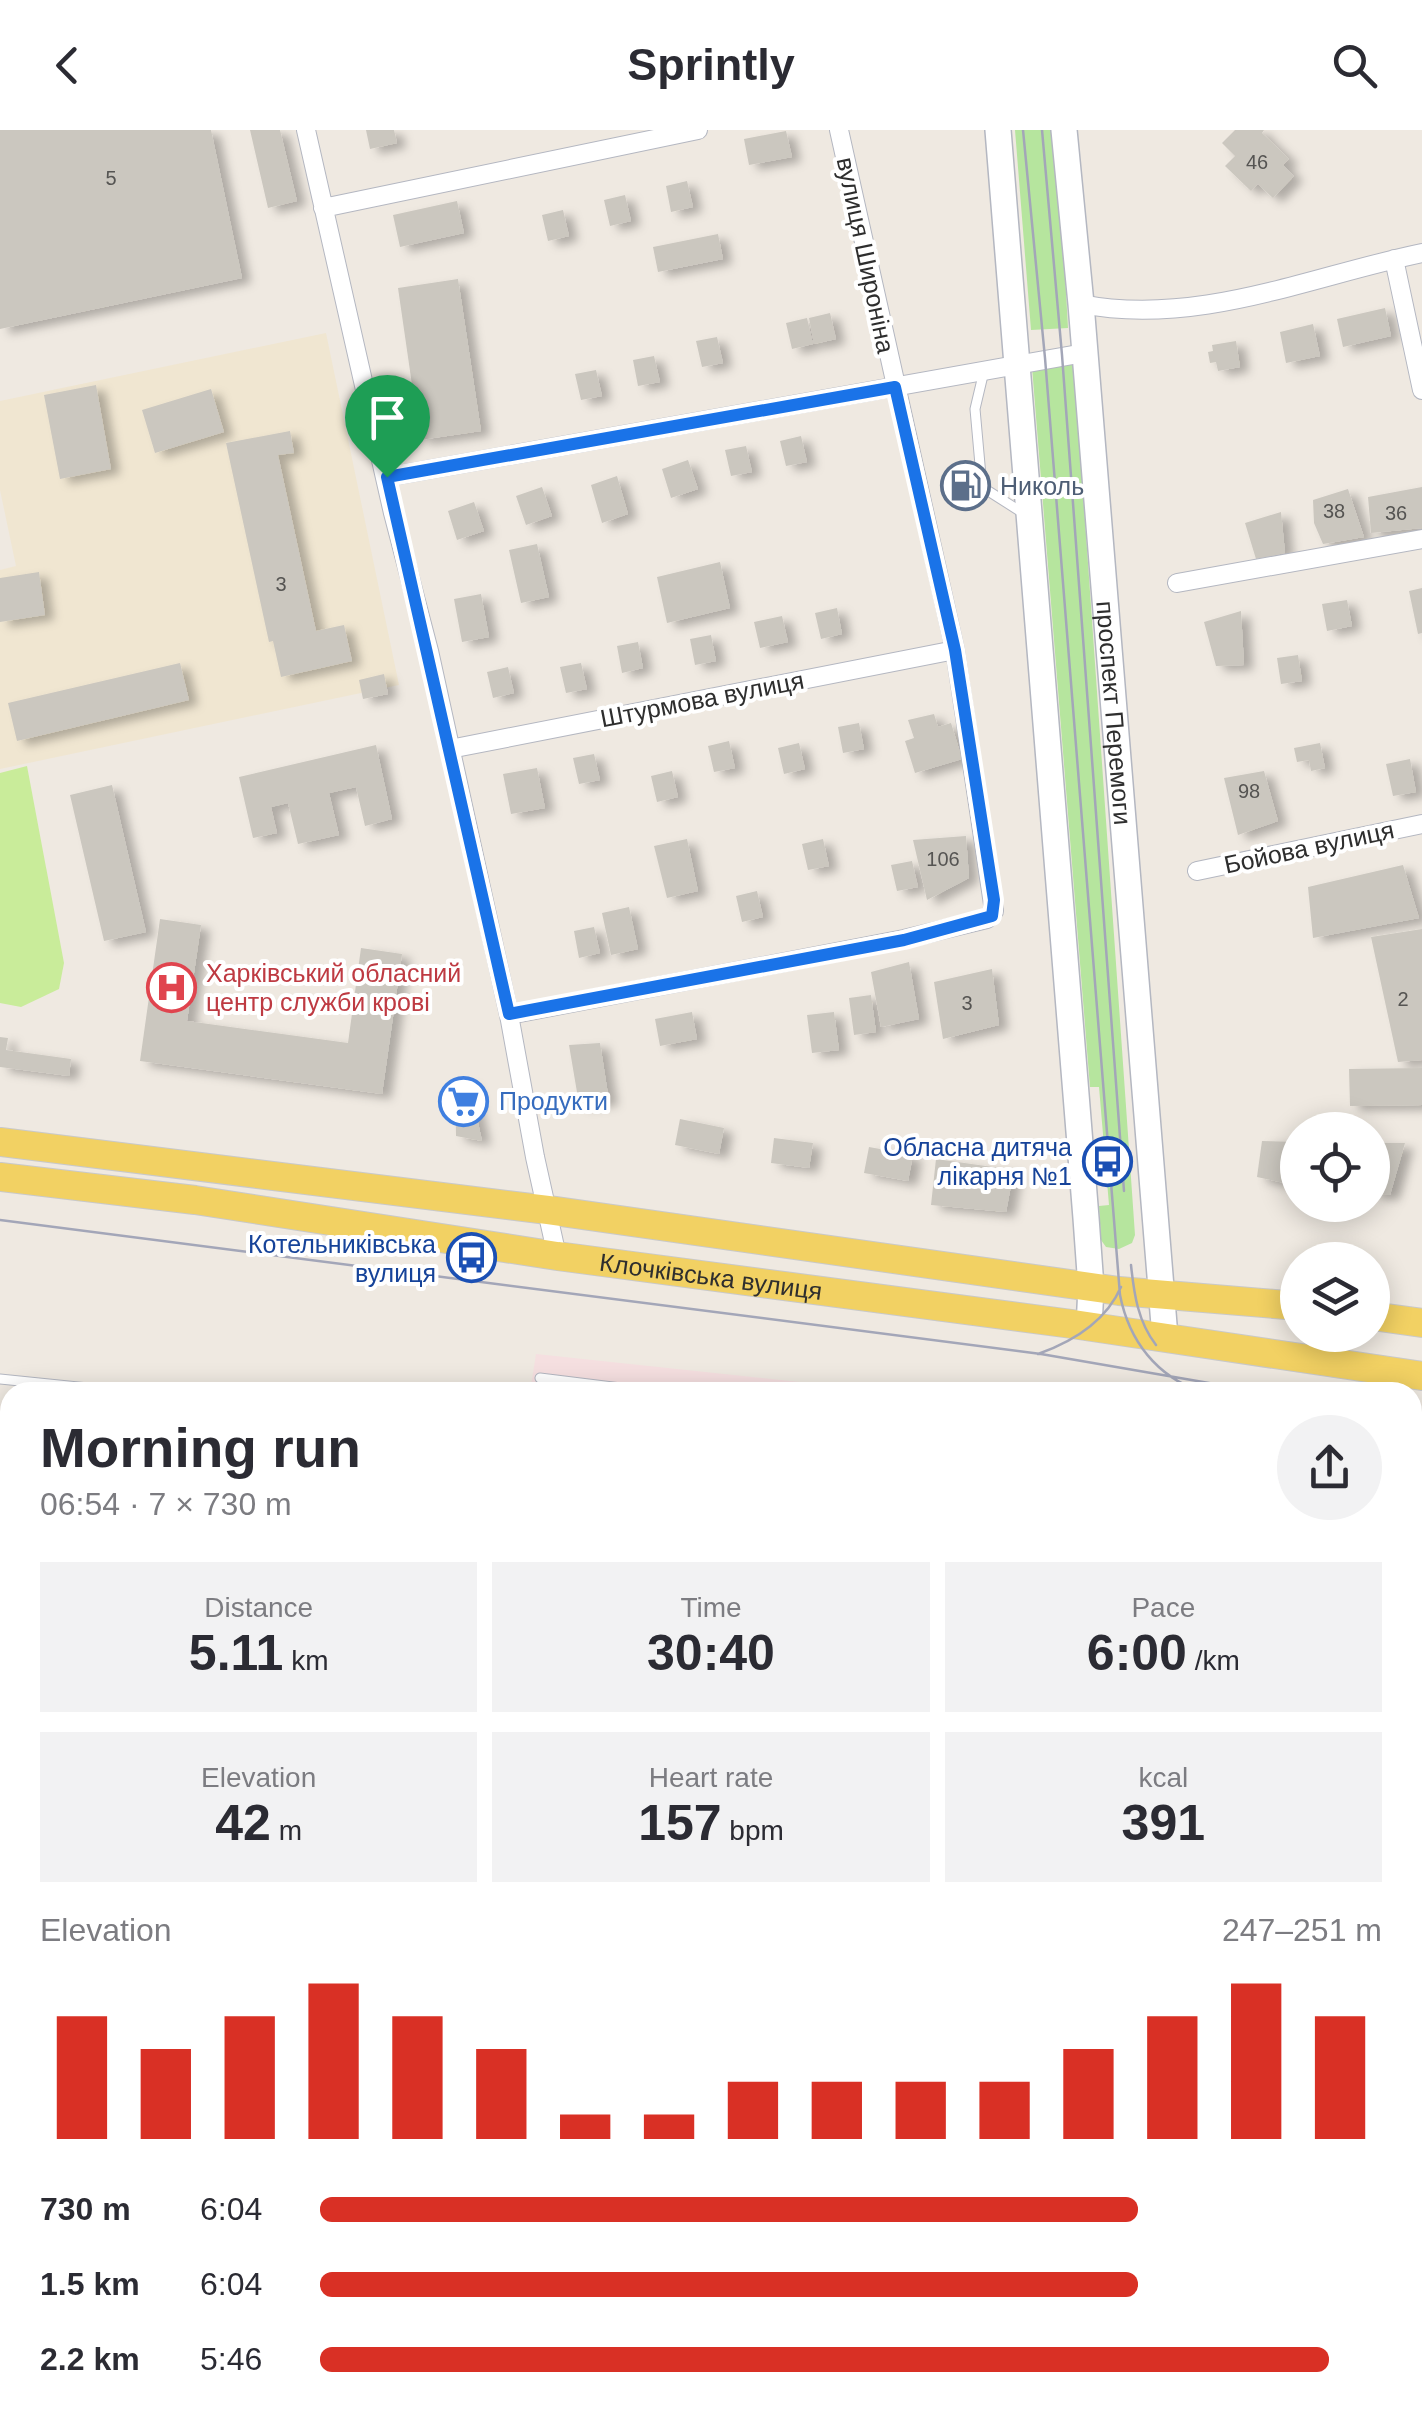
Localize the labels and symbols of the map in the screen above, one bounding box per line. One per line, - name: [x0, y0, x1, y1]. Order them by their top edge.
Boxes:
- house number: 46: [1246, 151, 1268, 173]
- street label: вулиця Широніна: [832, 154, 900, 356]
- house number: 5: [105, 167, 117, 189]
- pin: [345, 375, 430, 478]
- fuel station icon: Николь: [939, 460, 991, 512]
- place label: Николь: [1000, 472, 1084, 500]
- house number: 38: [1323, 500, 1345, 522]
- house number: 36: [1385, 502, 1407, 524]
- house number: 3: [275, 573, 287, 595]
- street label: проспект Перемоги: [1091, 600, 1137, 826]
- street label: Штурмова вулиця: [598, 666, 806, 732]
- house number: 98: [1238, 780, 1260, 802]
- street label: Бойова вулиця: [1221, 815, 1397, 879]
- house number: 106: [926, 848, 960, 870]
- place label: Харківський обласний центр служби крові: [206, 959, 461, 1016]
- hospital icon: Харківський обласний центр служби крові: [145, 961, 197, 1013]
- house number: 2: [1397, 988, 1409, 1010]
- house number: 3: [961, 992, 973, 1014]
- supermarket icon: Продукти: [438, 1075, 490, 1127]
- place label: Продукти: [499, 1087, 608, 1115]
- place label: Обласна дитяча лікарня №1: [883, 1133, 1072, 1190]
- bus stop icon: Обласна дитяча лікарня №1: [1081, 1135, 1133, 1187]
- place label: Котельниківська вулиця: [248, 1230, 436, 1287]
- bus stop icon: Котельниківська вулиця: [445, 1232, 497, 1284]
- street label: Клочківська вулиця: [598, 1248, 824, 1305]

